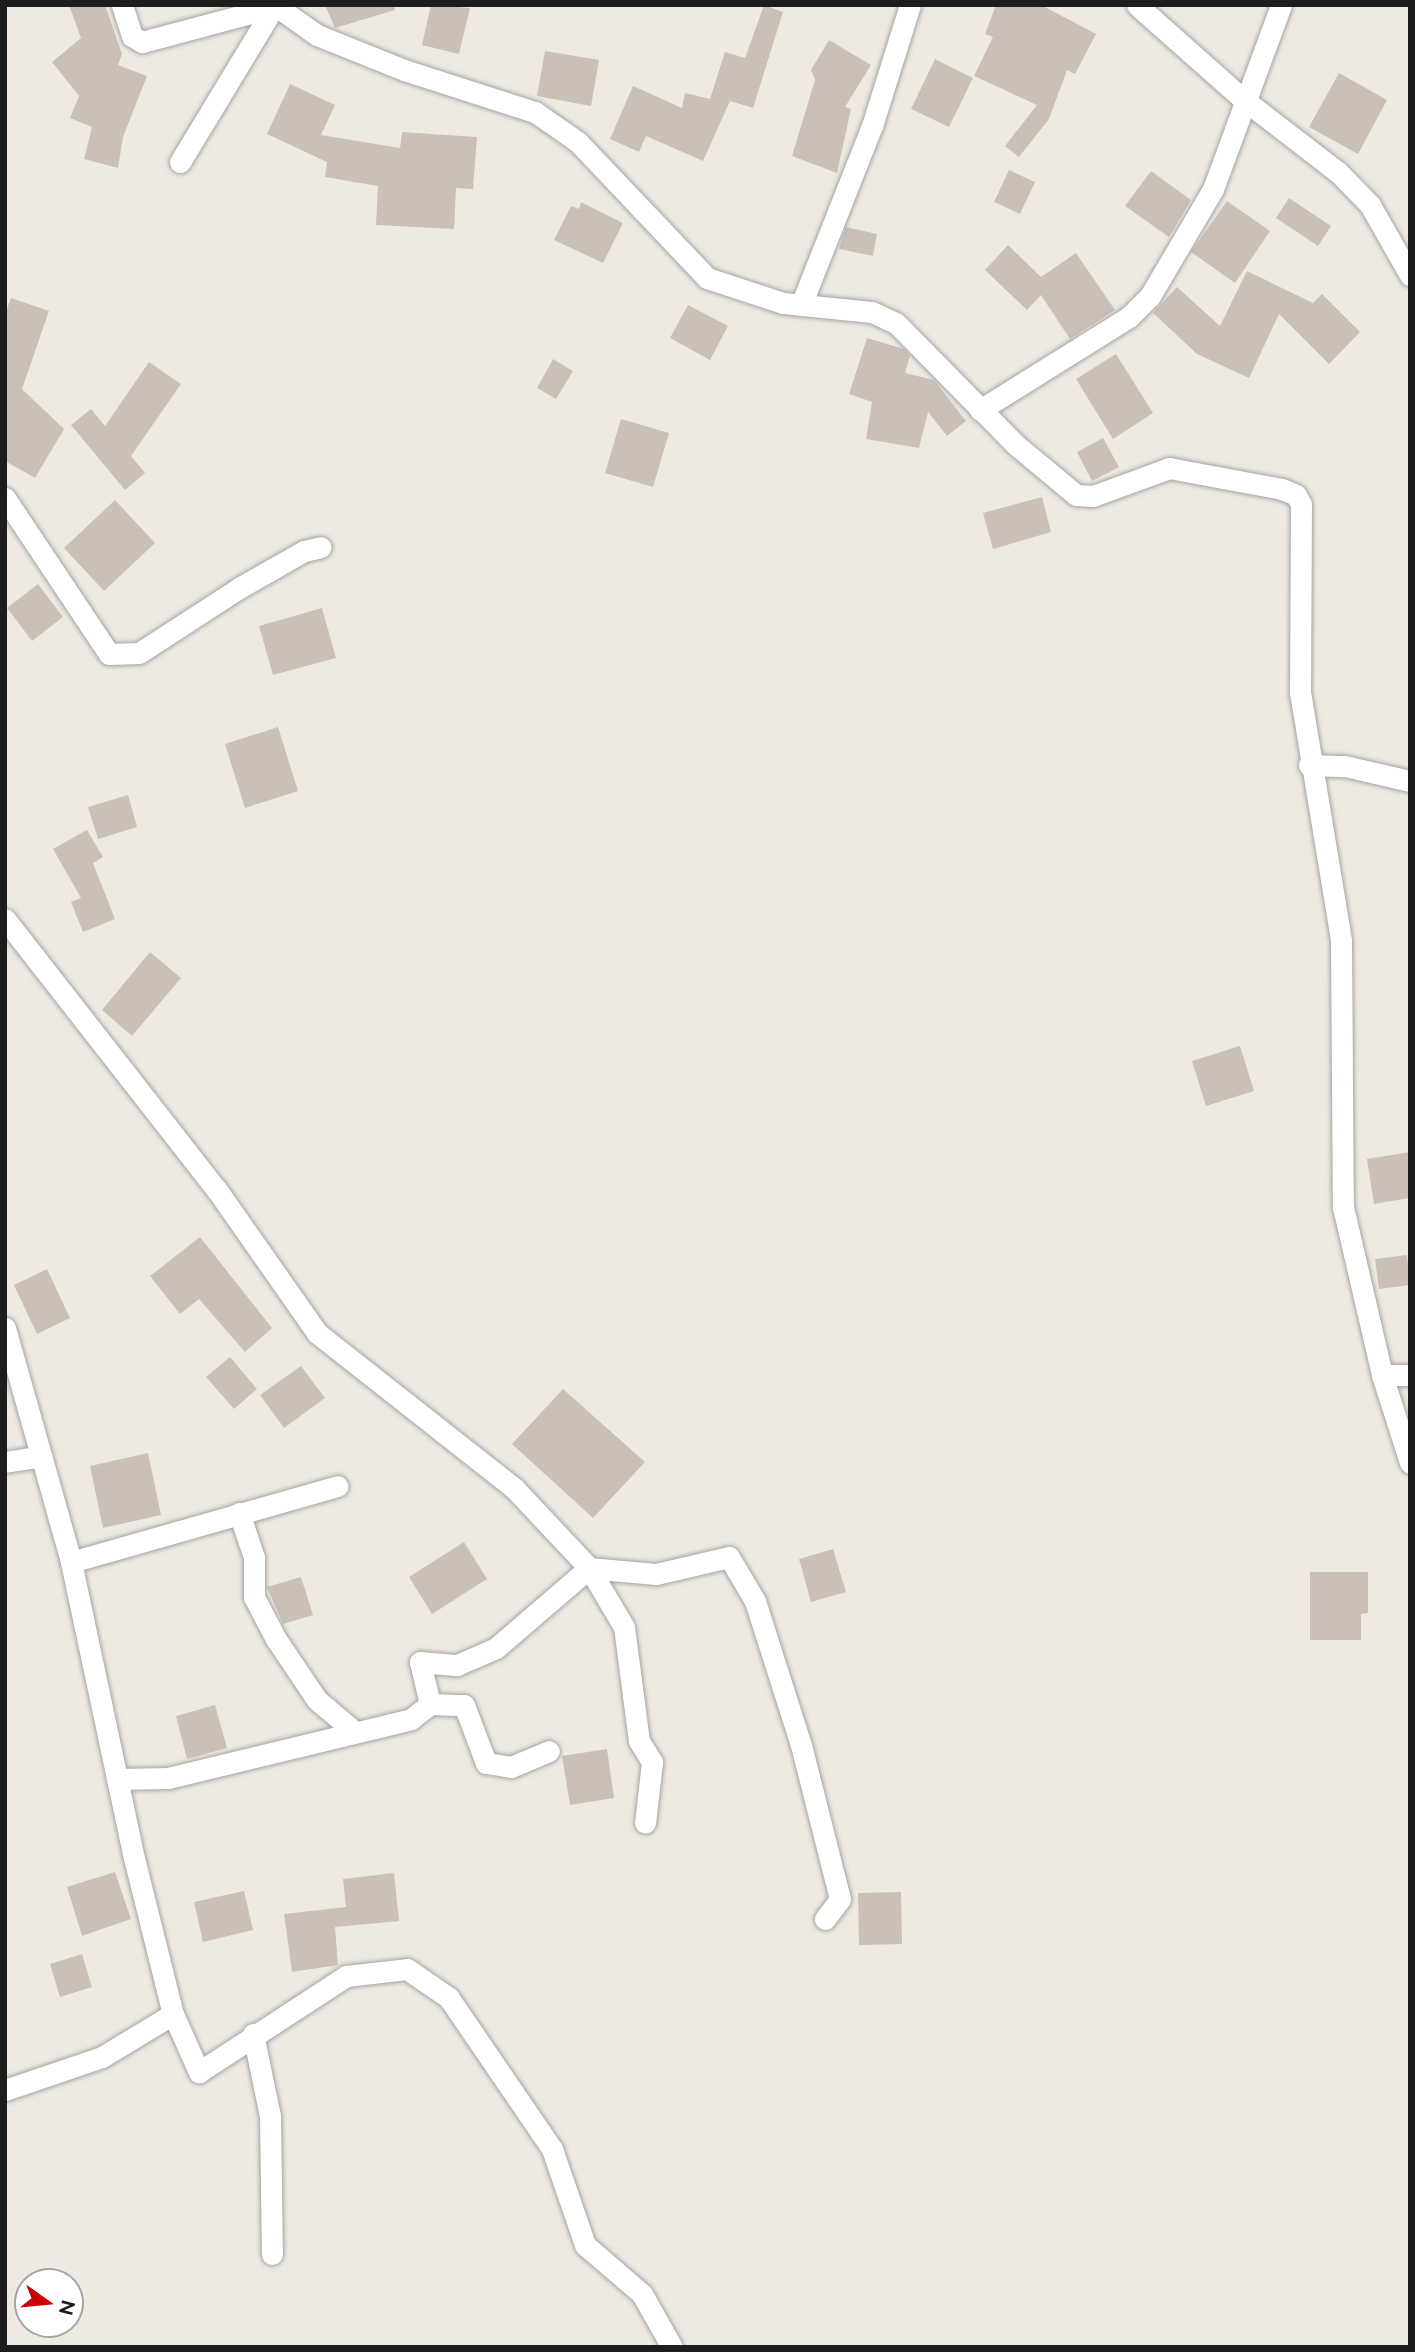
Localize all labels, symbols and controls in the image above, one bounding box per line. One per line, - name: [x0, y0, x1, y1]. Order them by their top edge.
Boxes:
- north arrow: [14, 2268, 84, 2338]
- text: N: [55, 2298, 80, 2318]

